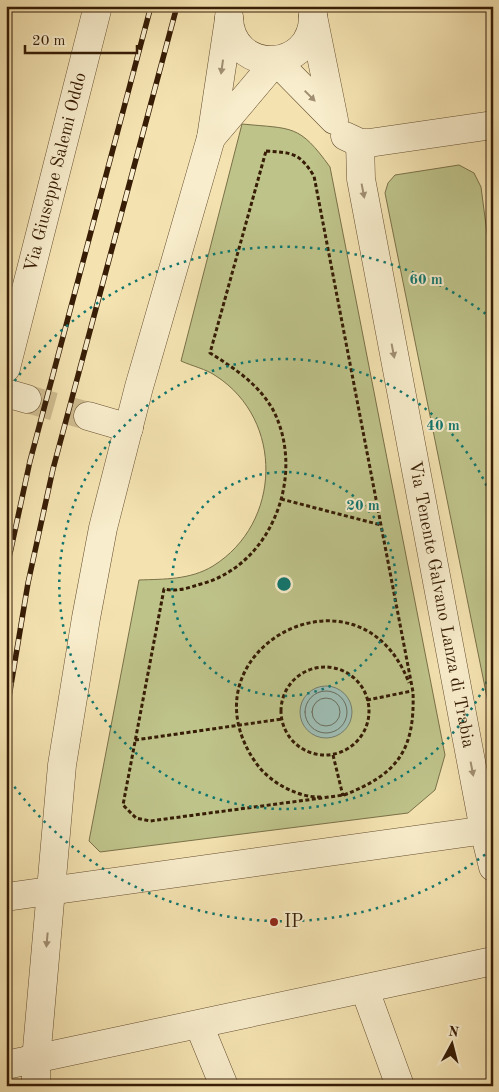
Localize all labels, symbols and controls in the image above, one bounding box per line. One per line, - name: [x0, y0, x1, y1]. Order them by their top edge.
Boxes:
- scale bar: [25, 22, 138, 54]
- text: 20 m: [32, 34, 66, 49]
- one-way arrow: [218, 60, 226, 76]
- street label: Via Giuseppe Salemi Oddo: [22, 70, 90, 274]
- one-way arrow: [304, 89, 316, 101]
- one-way arrow: [360, 184, 368, 200]
- text: 60 m: [409, 273, 443, 288]
- one-way arrow: [390, 343, 398, 359]
- text: 40 m: [426, 419, 460, 434]
- street label: Via Tenente Galvano Lanza di Trabia: [405, 459, 477, 750]
- text: 20 m: [346, 499, 380, 514]
- centre of rings: [275, 575, 293, 593]
- one-way arrow: [469, 761, 477, 777]
- place label: IP: [284, 913, 303, 931]
- marker: IP: [268, 916, 280, 928]
- one-way arrow: [43, 932, 51, 948]
- north arrow: [426, 1020, 476, 1070]
- text: N: [447, 1024, 460, 1040]

